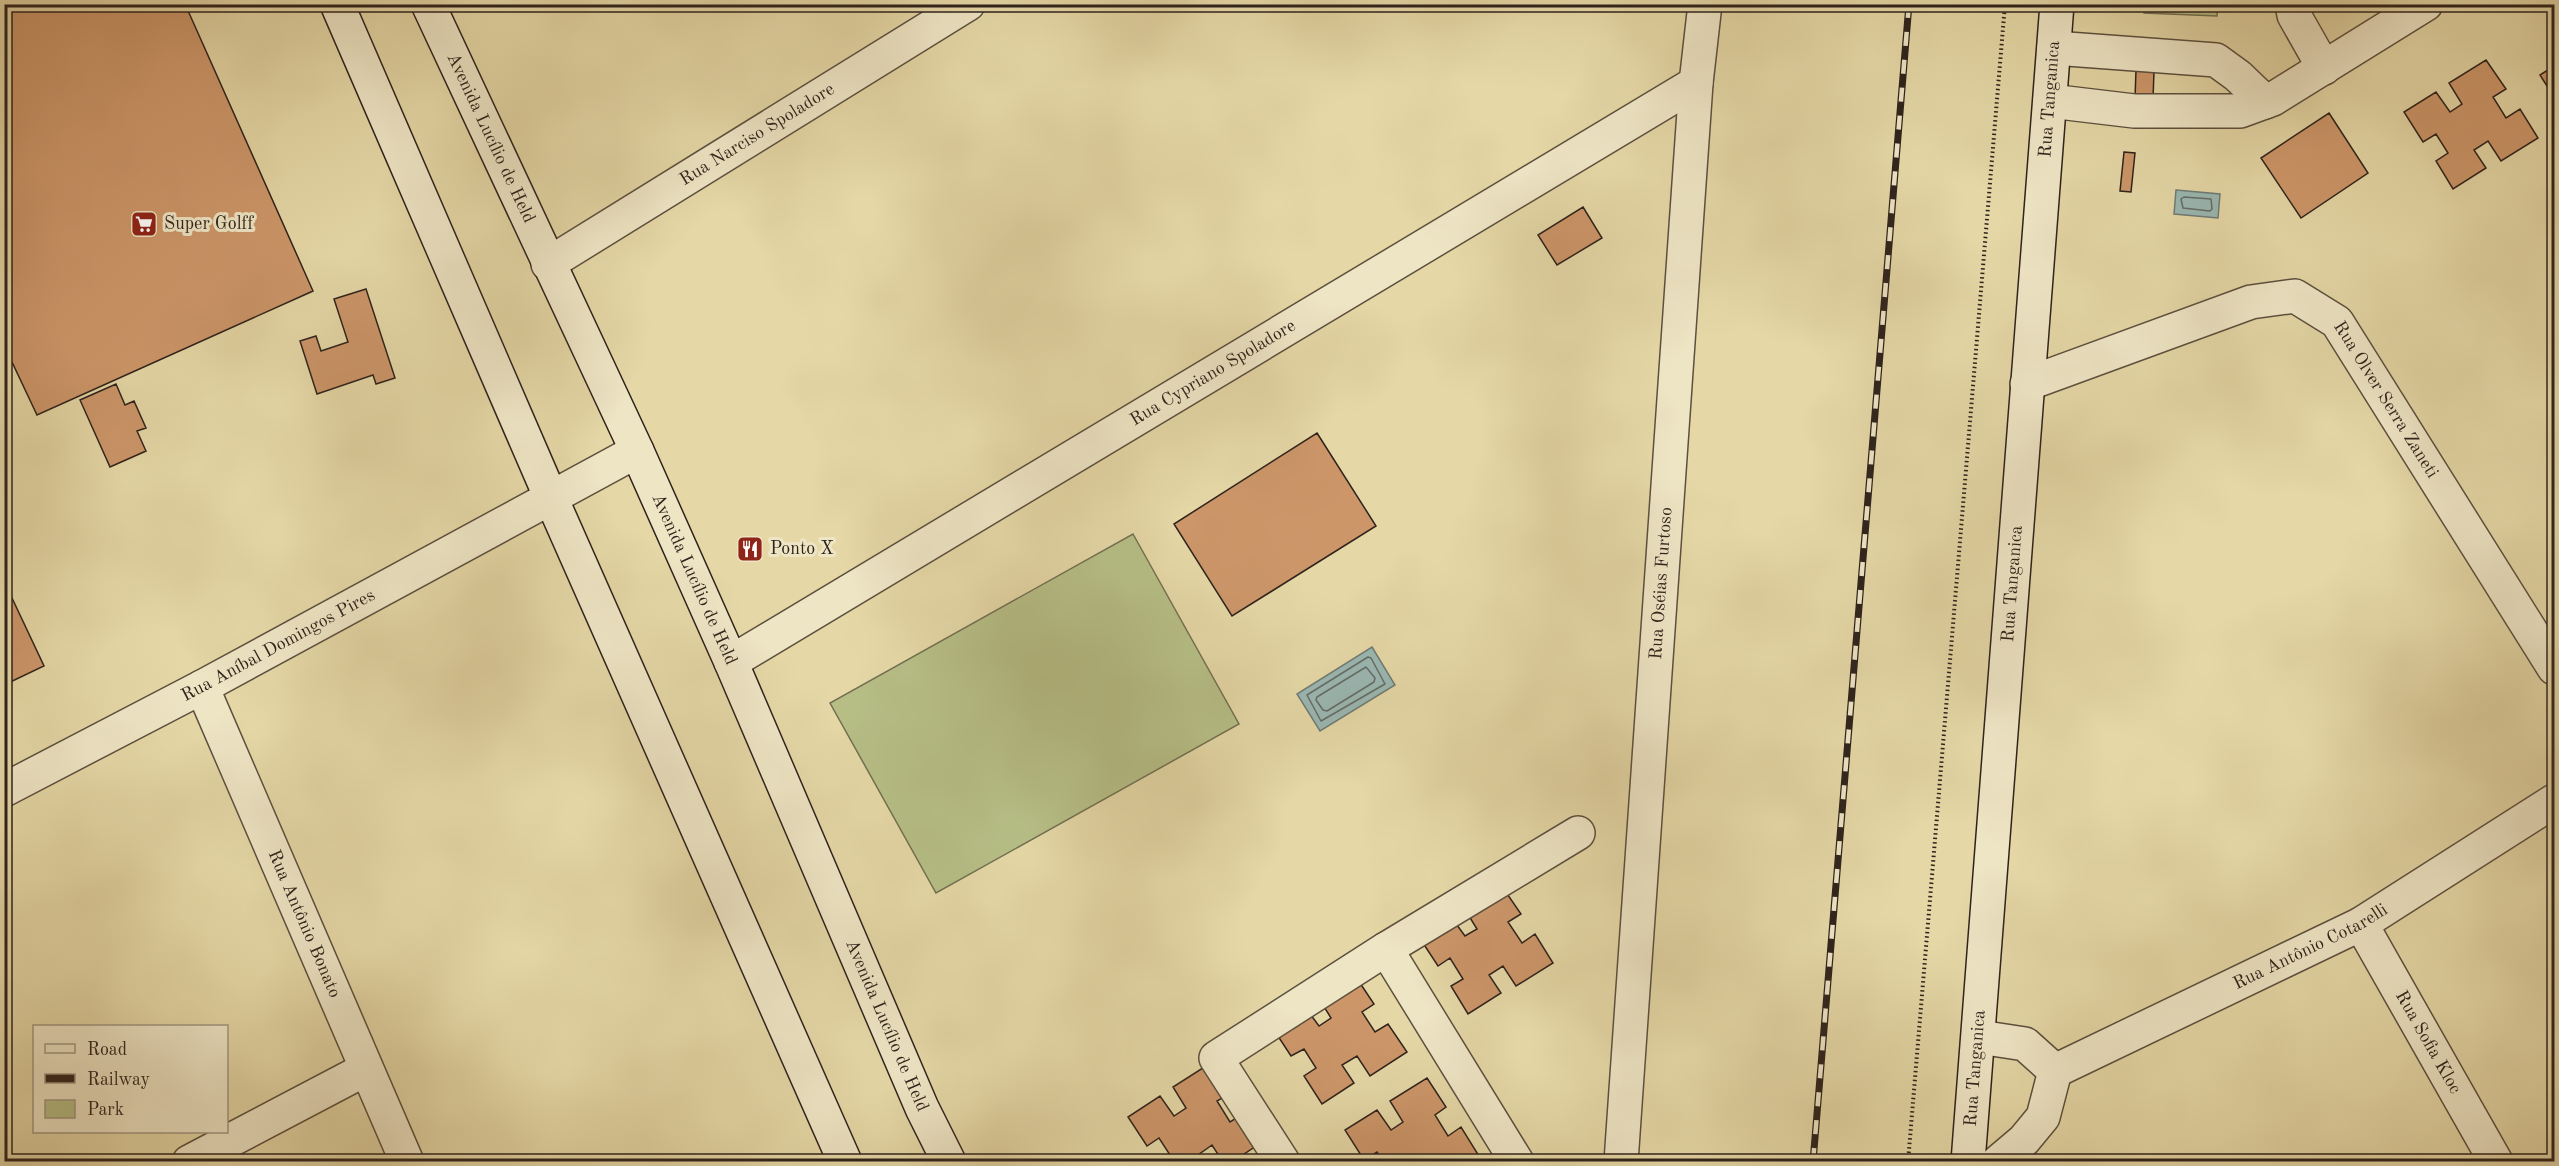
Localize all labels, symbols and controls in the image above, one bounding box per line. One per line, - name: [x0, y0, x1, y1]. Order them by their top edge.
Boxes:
- street label: Rua Tanganica: [2036, 40, 2063, 158]
- street label: Avenida Lucílio de Held: [443, 50, 538, 226]
- street label: Rua Narciso Spoladore: [677, 80, 838, 189]
- supermarket icon: Super Golff: [129, 209, 159, 239]
- place label: Super Golff: [164, 215, 254, 233]
- street label: Rua Cypriano Spoladore: [1127, 316, 1299, 429]
- street label: Rua Olver Serra Zaneti: [2330, 318, 2442, 481]
- street label: Avenida Lucílio de Held: [648, 491, 740, 668]
- street label: Rua Oséias Furtoso: [1647, 506, 1676, 660]
- street label: Rua Tanganica: [1999, 525, 2026, 643]
- restaurant icon: Ponto X: [735, 534, 765, 564]
- place label: Ponto X: [770, 540, 834, 558]
- street label: Rua Aníbal Domingos Pires: [179, 586, 378, 705]
- street label: Rua Antônio Bonato: [264, 847, 344, 1001]
- street label: Rua Antônio Cotarelli: [2230, 900, 2391, 993]
- street label: Avenida Lucílio de Held: [842, 937, 931, 1114]
- street label: Rua Sofia Kloc: [2392, 988, 2464, 1097]
- street label: Rua Tanganica: [1962, 1009, 1989, 1127]
- legend: [33, 1025, 228, 1133]
- text: Road: [87, 1041, 127, 1059]
- text: Railway: [87, 1071, 150, 1089]
- text: Park: [87, 1101, 124, 1119]

